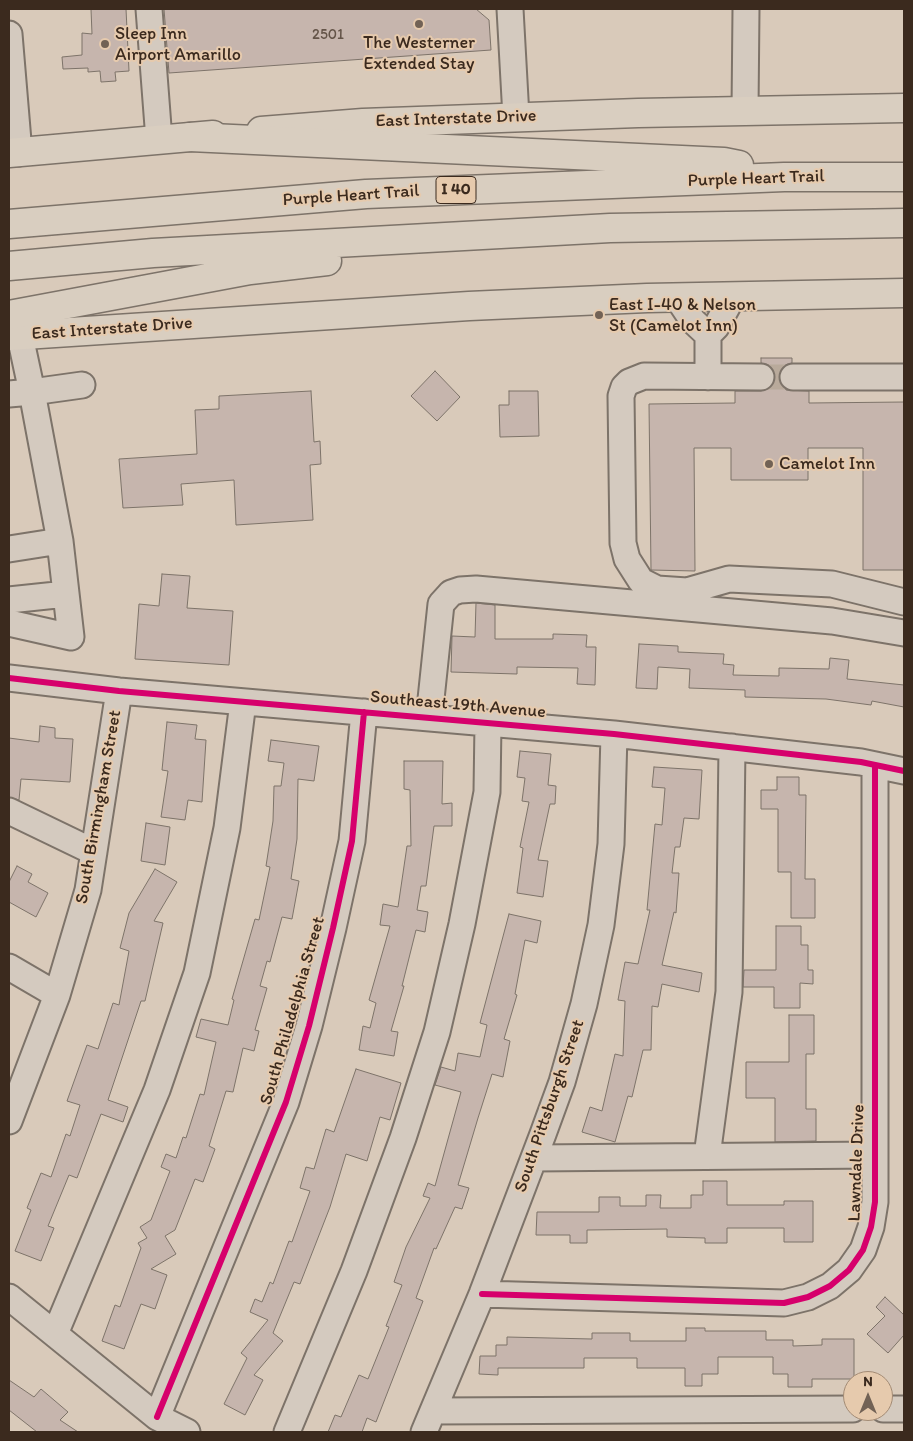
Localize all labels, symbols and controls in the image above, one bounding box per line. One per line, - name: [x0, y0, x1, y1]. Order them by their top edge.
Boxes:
- marker: The Westerner Extended Stay: [413, 18, 425, 30]
- place label: Sleep Inn Airport Amarillo: [115, 23, 241, 66]
- house number: 2501: [312, 26, 344, 44]
- place label: The Westerner Extended Stay: [363, 32, 475, 74]
- marker: Sleep Inn Airport Amarillo: [99, 38, 111, 50]
- street label: East Interstate Drive: [375, 105, 537, 133]
- street label: Purple Heart Trail: [687, 166, 825, 192]
- road number: I 40: [436, 176, 476, 204]
- street label: Purple Heart Trail: [282, 180, 420, 212]
- place label: East I-40 & Nelson St (Camelot Inn): [609, 294, 756, 336]
- marker: East I-40 & Nelson St (Camelot Inn): [593, 309, 605, 321]
- street label: East Interstate Drive: [31, 313, 193, 345]
- place label: Camelot Inn: [779, 453, 875, 475]
- marker: Camelot Inn: [763, 458, 775, 470]
- street label: Southeast 19th Avenue: [369, 687, 547, 723]
- street label: South Birmingham Street: [71, 708, 127, 906]
- street label: South Philadelphia Street: [256, 914, 330, 1108]
- street label: South Pittsburgh Street: [510, 1017, 590, 1195]
- street label: Lawndale Drive: [844, 1104, 870, 1222]
- north arrow: [843, 1371, 893, 1421]
- text: N: [863, 1373, 873, 1390]

